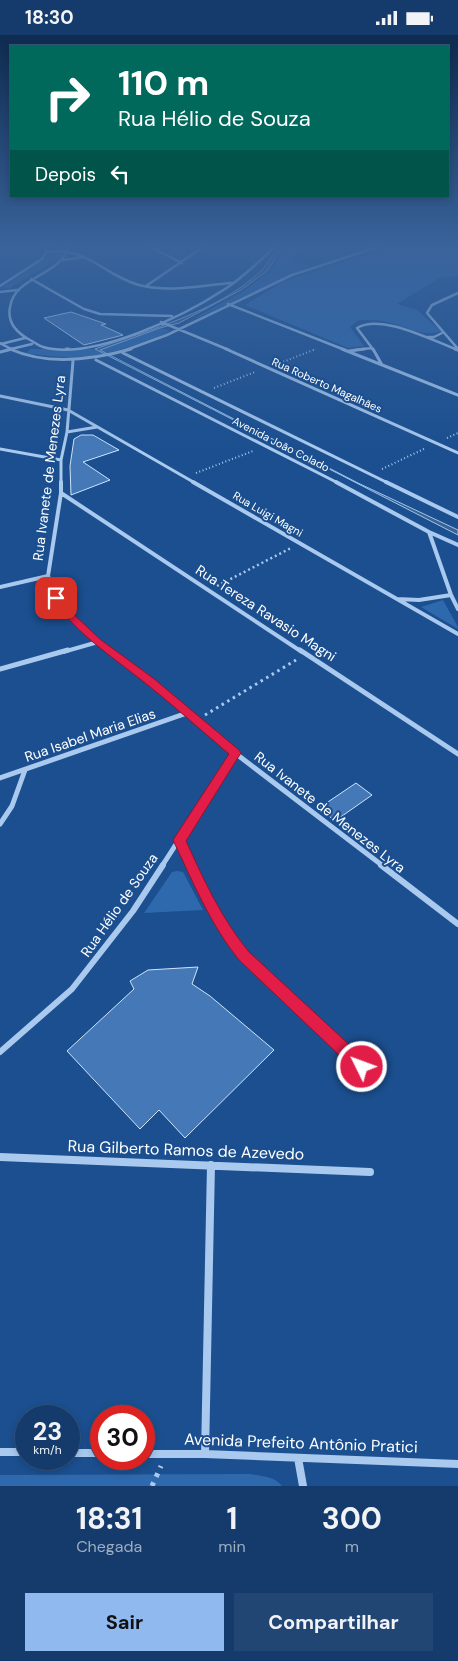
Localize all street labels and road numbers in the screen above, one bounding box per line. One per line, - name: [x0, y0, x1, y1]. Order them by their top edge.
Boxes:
- street label: Rua Roberto Magalhães: [270, 354, 384, 416]
- street label: Rua Ivanete de Menezes Lyra: [29, 374, 69, 562]
- street label: Avenida João Colado: [230, 413, 332, 475]
- street label: Rua Luigi Magni: [230, 488, 306, 540]
- street label: Rua Tereza Ravasio Magni: [192, 561, 340, 665]
- street label: Rua Isabel Maria Elias: [22, 704, 158, 766]
- street label: Rua Ivanete de Menezes Lyra: [251, 747, 409, 877]
- street label: Rua Hélio de Souza: [76, 850, 162, 960]
- street label: Rua Gilberto Ramos de Azevedo: [67, 1135, 305, 1165]
- street label: Avenida Prefeito Antônio Pratici: [184, 1428, 418, 1458]

